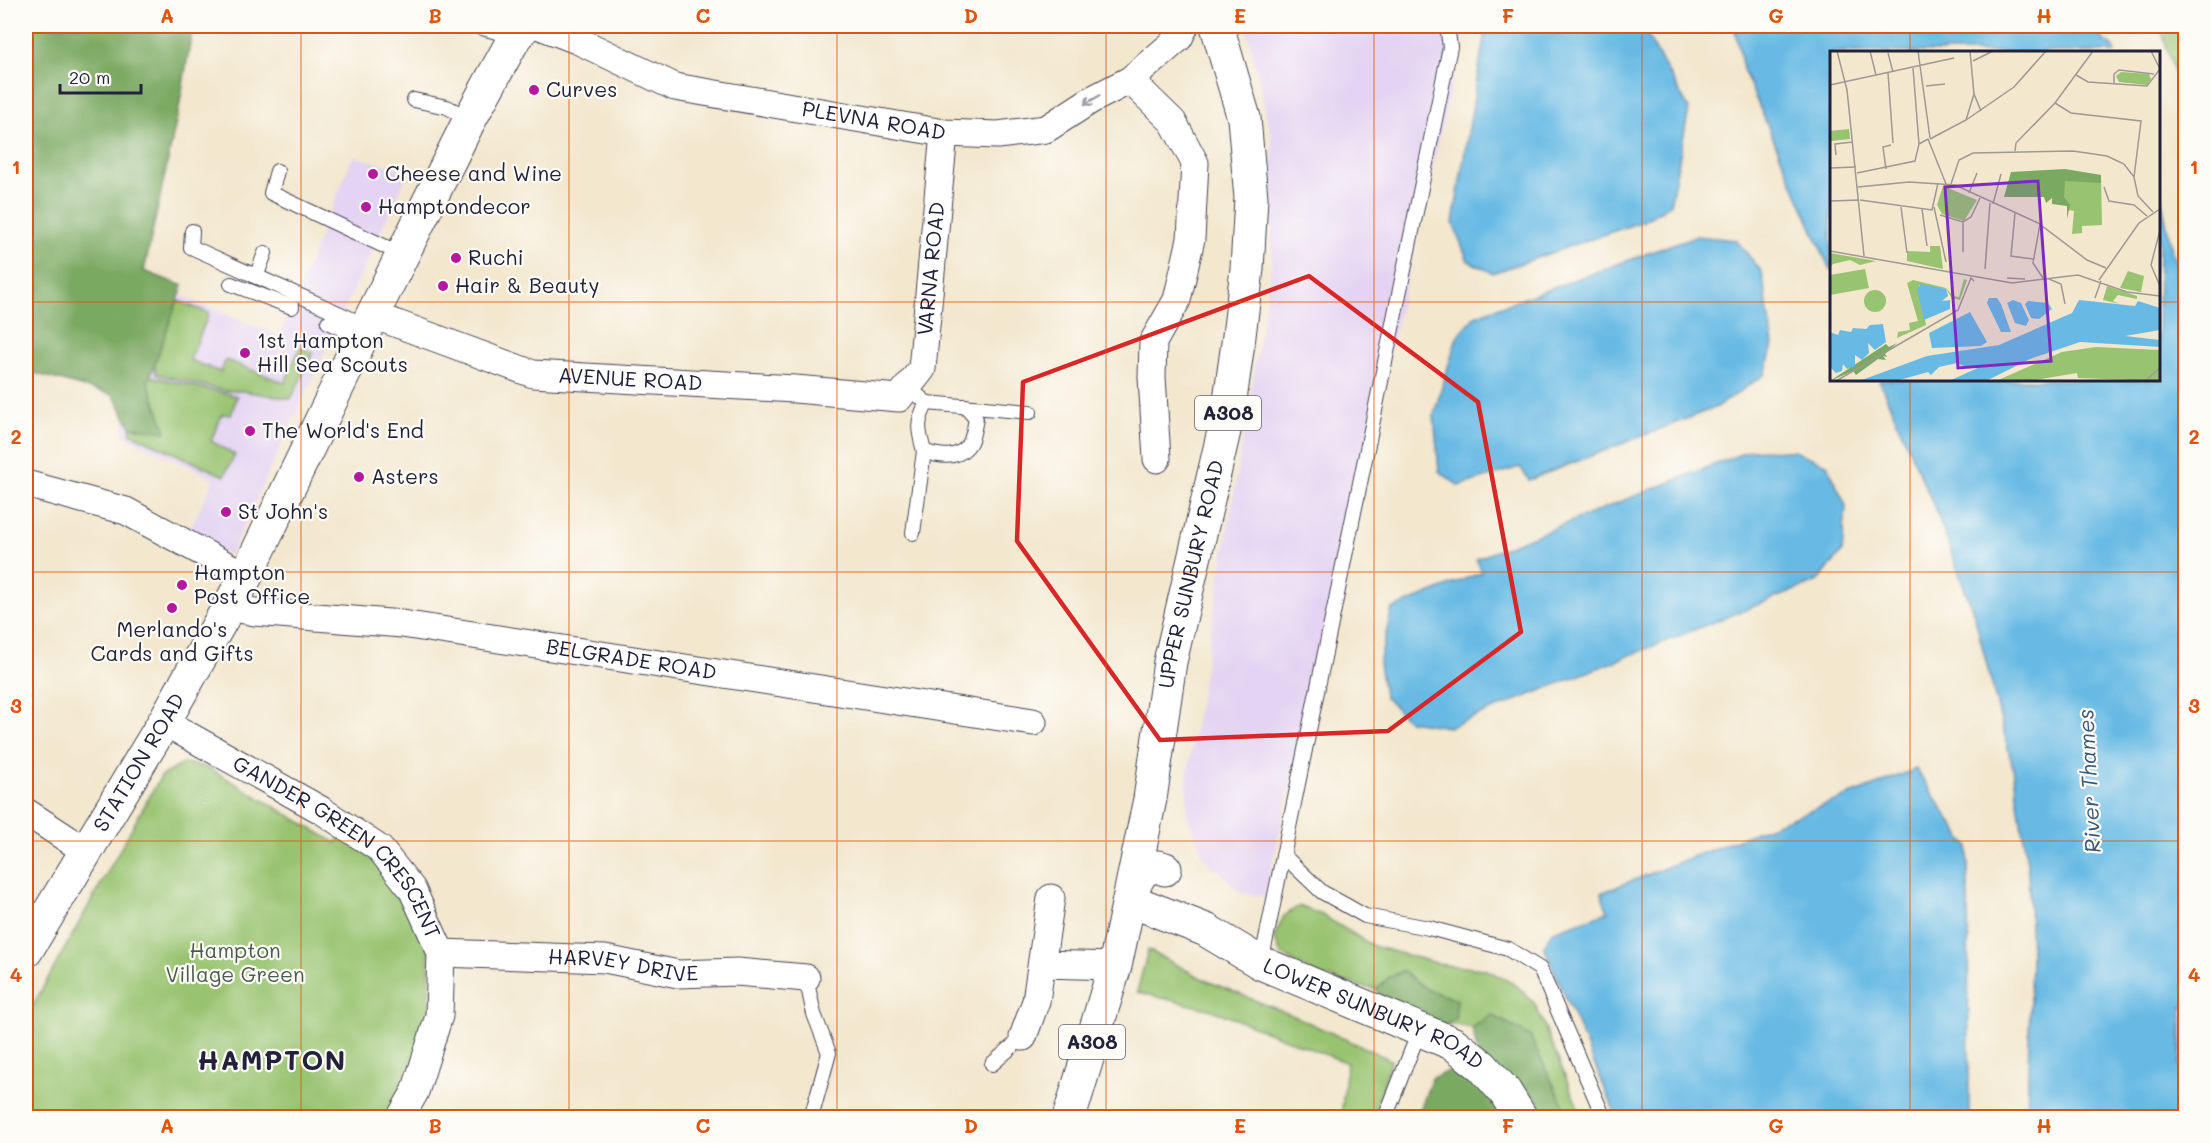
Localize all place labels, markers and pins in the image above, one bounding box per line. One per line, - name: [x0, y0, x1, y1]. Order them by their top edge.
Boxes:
- place label: Curves: [546, 75, 617, 102]
- marker: Curves: [527, 83, 541, 97]
- place label: Cheese and Wine: [385, 159, 562, 186]
- marker: Cheese and Wine: [366, 167, 380, 181]
- place label: Hamptondecor: [378, 192, 531, 219]
- marker: Hamptondecor: [359, 200, 373, 214]
- place label: Ruchi: [468, 243, 524, 270]
- marker: Ruchi: [449, 251, 463, 265]
- place label: Hair & Beauty: [455, 271, 599, 298]
- marker: Hair & Beauty: [436, 279, 450, 293]
- place label: 1st Hampton Hill Sea Scouts: [257, 326, 408, 377]
- marker: 1st Hampton Hill Sea Scouts: [238, 346, 252, 360]
- place label: The World's End: [262, 416, 424, 443]
- marker: The World's End: [243, 424, 257, 438]
- place label: Asters: [371, 462, 439, 489]
- marker: Asters: [352, 470, 366, 484]
- place label: St John's: [238, 497, 328, 524]
- marker: St John's: [219, 505, 233, 519]
- place label: Hampton Post Office: [194, 558, 310, 609]
- marker: Hampton Post Office: [175, 578, 189, 592]
- marker: Merlando's Cards and Gifts: [165, 601, 179, 615]
- place label: Merlando's Cards and Gifts: [90, 615, 254, 666]

